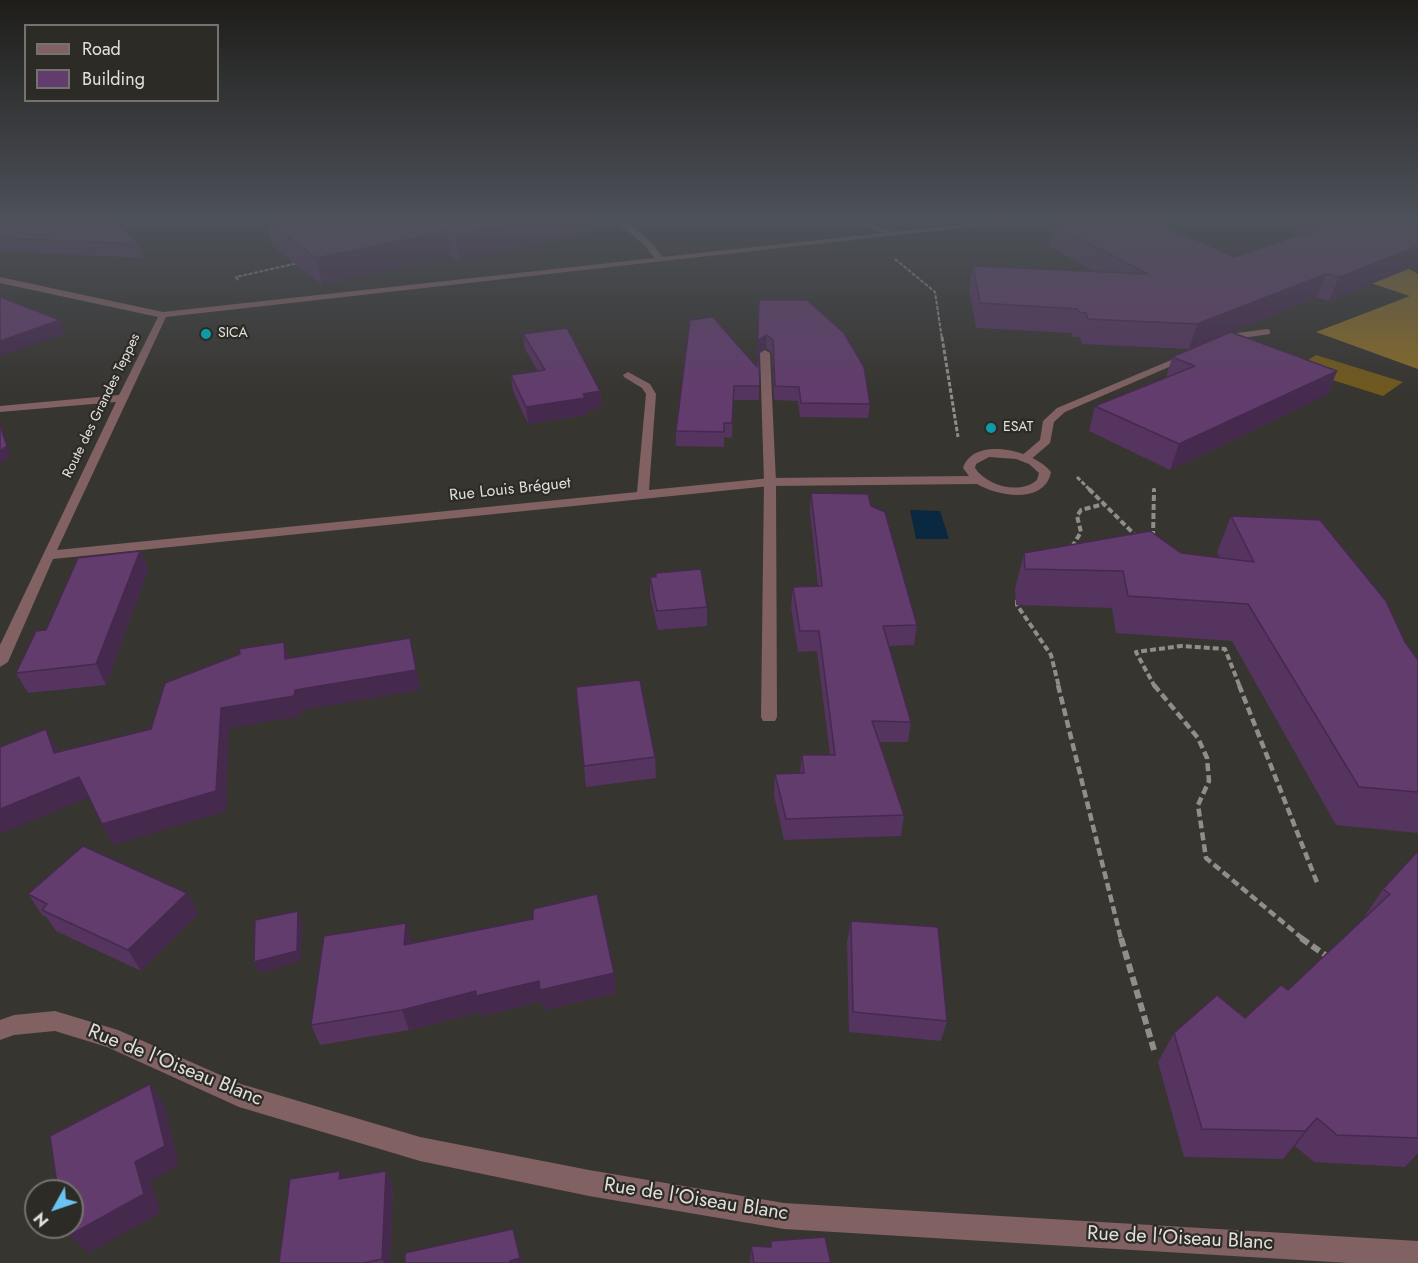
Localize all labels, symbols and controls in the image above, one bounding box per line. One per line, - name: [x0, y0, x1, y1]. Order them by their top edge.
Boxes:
- legend: [24, 24, 219, 102]
- text: Road: [82, 36, 121, 62]
- text: Building: [82, 66, 145, 92]
- place label: SICA: [218, 326, 248, 342]
- marker: SICA: [199, 327, 213, 341]
- street label: Route des Grandes Teppes: [60, 331, 144, 481]
- place label: ESAT: [1003, 420, 1033, 436]
- marker: ESAT: [984, 421, 998, 435]
- street label: Rue Louis Bréguet: [448, 474, 572, 506]
- street label: Rue de l'Oiseau Blanc: [84, 1020, 266, 1112]
- street label: Rue de l'Oiseau Blanc: [602, 1174, 790, 1226]
- north arrow: [24, 1179, 84, 1239]
- text: N: [28, 1207, 54, 1232]
- street label: Rue de l'Oiseau Blanc: [1086, 1222, 1274, 1256]

